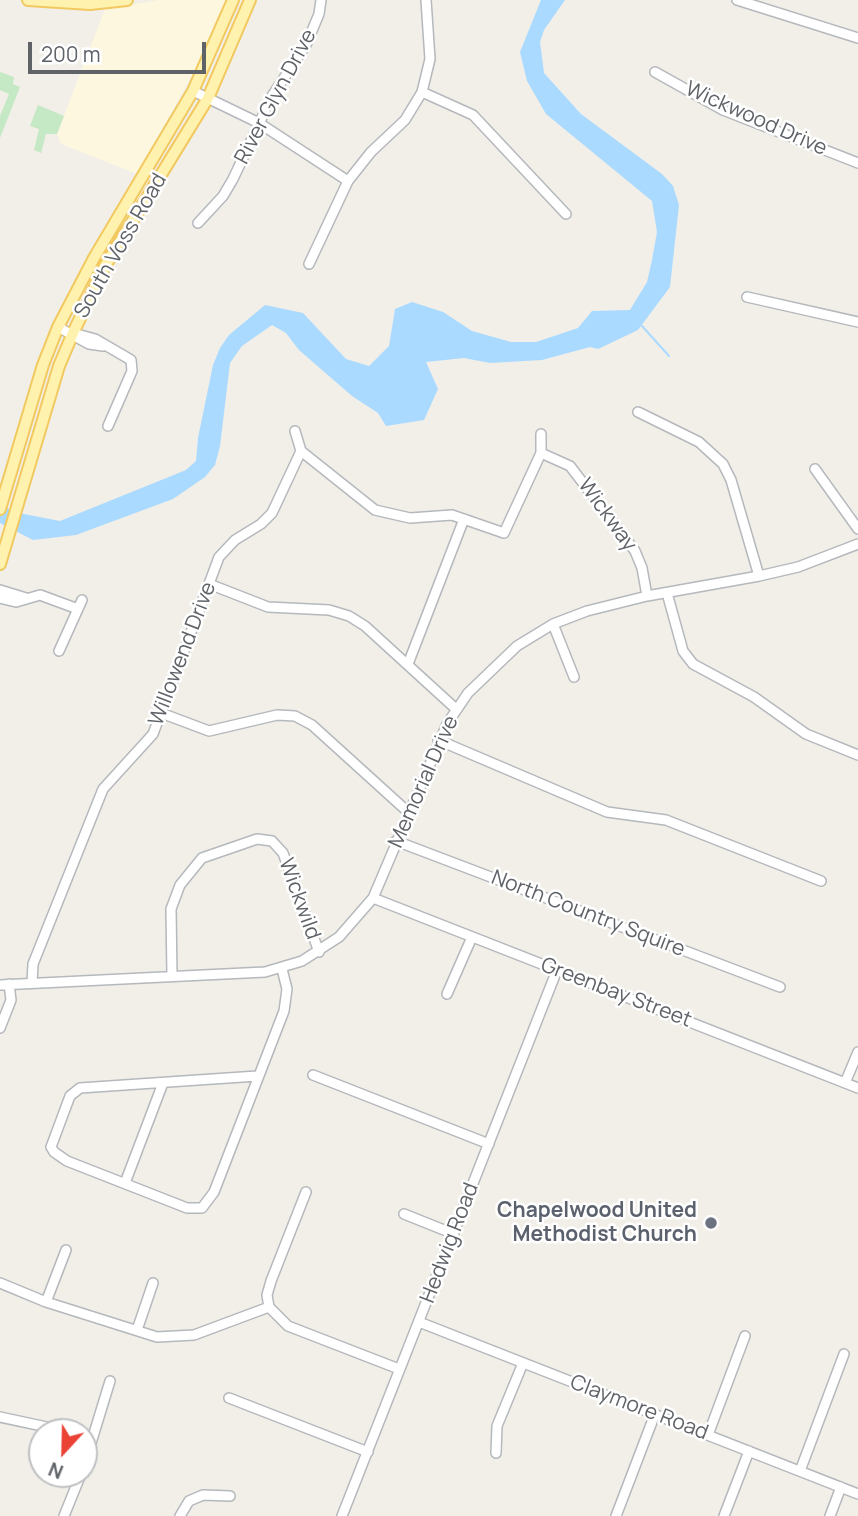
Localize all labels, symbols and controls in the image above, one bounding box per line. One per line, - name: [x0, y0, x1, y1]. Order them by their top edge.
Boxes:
- street label: River Glyn Drive: [230, 25, 322, 169]
- scale bar: [32, 28, 210, 72]
- text: 200 m: [41, 40, 101, 68]
- street label: Wickwood Drive: [681, 76, 831, 162]
- street label: South Voss Road: [69, 169, 173, 323]
- street label: Wickway: [572, 474, 642, 556]
- street label: Willowend Drive: [144, 579, 222, 729]
- street label: Memorial Drive: [384, 712, 464, 852]
- street label: Wickwild: [273, 855, 325, 943]
- street label: North Country Squire: [488, 865, 688, 963]
- street label: Greenbay Street: [537, 953, 695, 1033]
- street label: Hedwig Road: [416, 1179, 484, 1307]
- place label: Chapelwood United Methodist Church: [497, 1198, 697, 1248]
- marker: Chapelwood United Methodist Church: [703, 1215, 719, 1231]
- street label: Claymore Road: [566, 1370, 712, 1446]
- north arrow: [28, 1418, 98, 1488]
- text: N: [45, 1456, 67, 1485]

